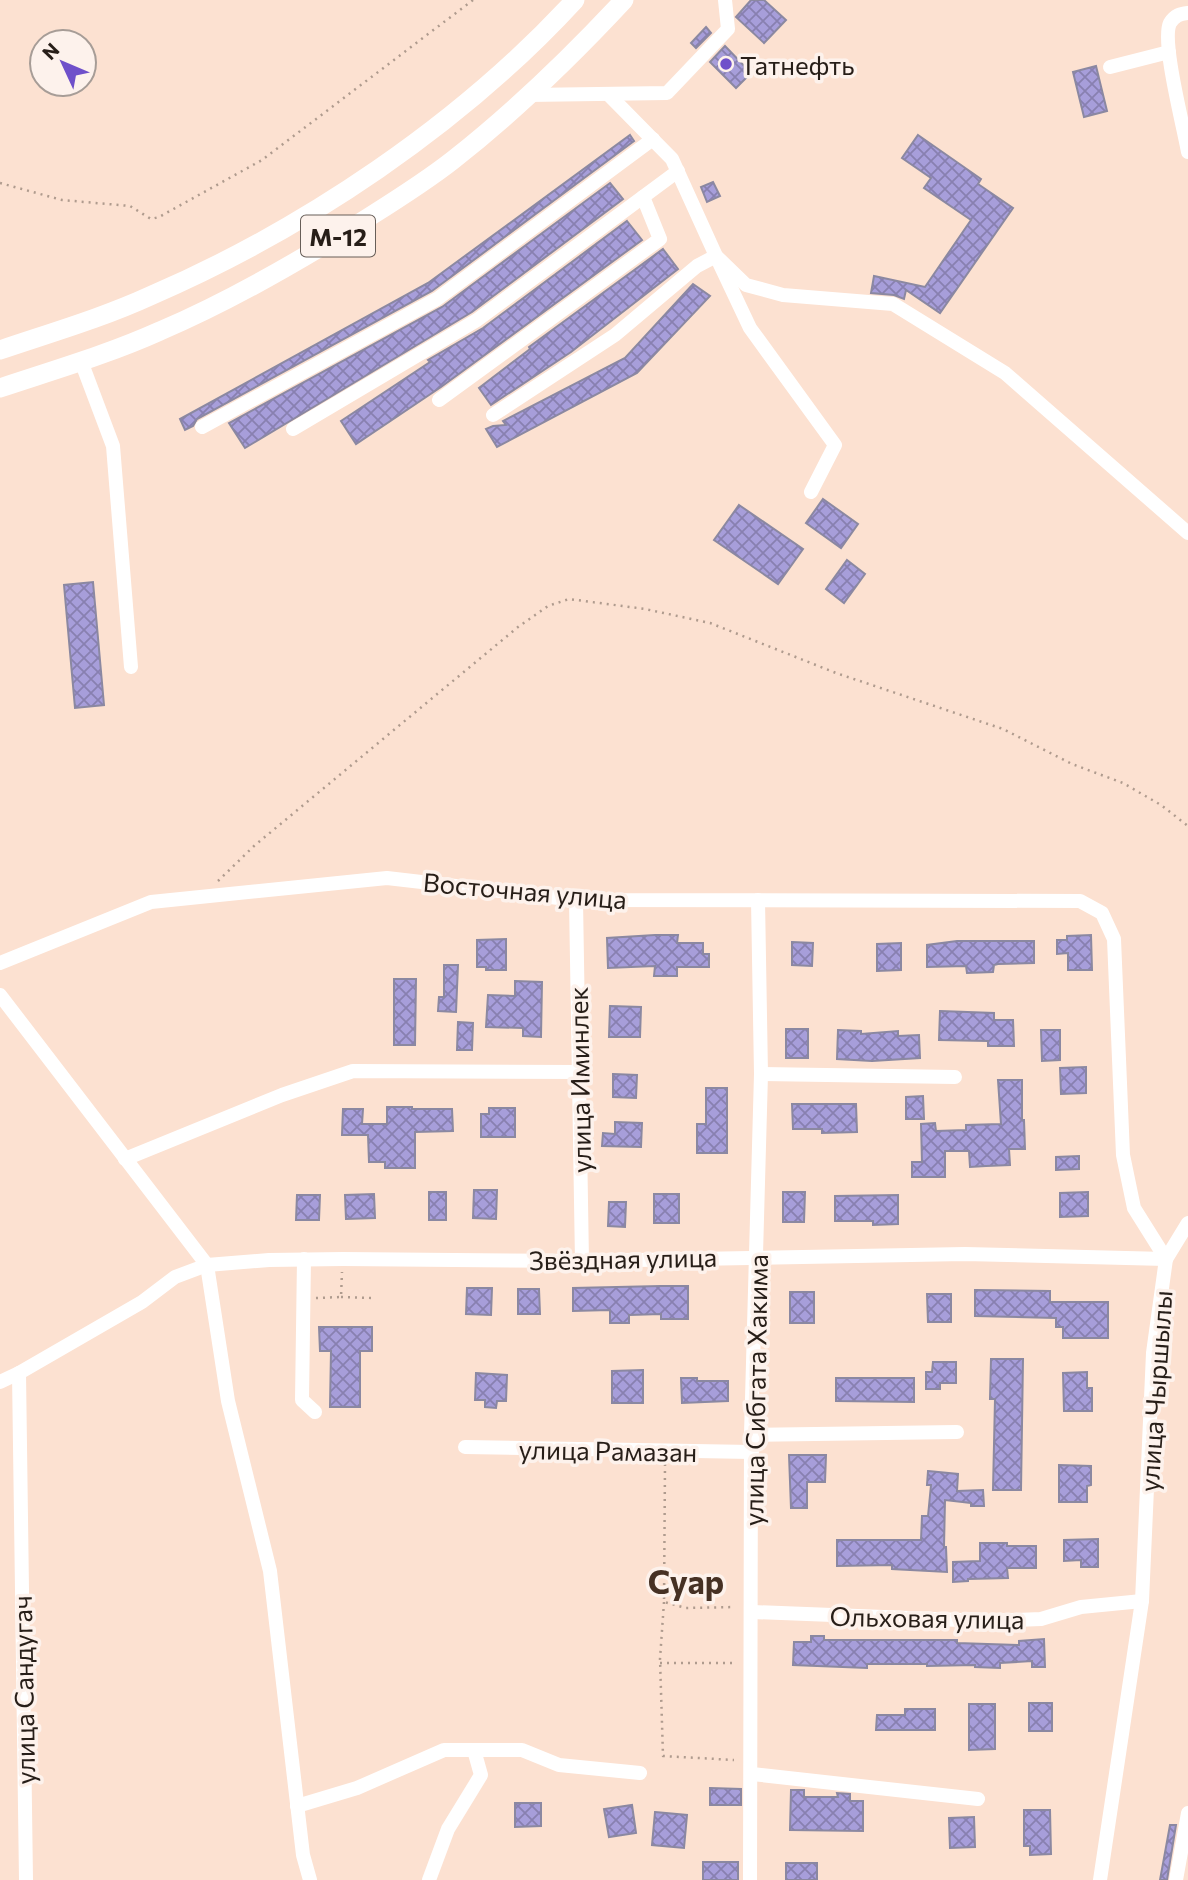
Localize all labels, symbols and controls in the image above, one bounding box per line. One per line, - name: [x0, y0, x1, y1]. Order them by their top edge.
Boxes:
- north arrow: [28, 28, 98, 98]
- text: N: [37, 38, 64, 64]
- place label: Татнефть: [740, 49, 855, 80]
- marker: Татнефть: [718, 56, 734, 72]
- road number: М-12: [301, 216, 375, 256]
- street label: Восточная улица: [422, 866, 628, 914]
- street label: улица Иминлек: [562, 986, 596, 1174]
- street label: Звёздная улица: [529, 1241, 717, 1275]
- street label: улица Сибгата Хакима: [737, 1254, 773, 1526]
- street label: улица Чыршылы: [1132, 1289, 1178, 1493]
- street label: улица Рамазан: [518, 1433, 698, 1467]
- district label: Суар: [648, 1560, 724, 1601]
- street label: улица Сандугач: [6, 1595, 40, 1785]
- street label: Ольховая улица: [829, 1600, 1025, 1634]

